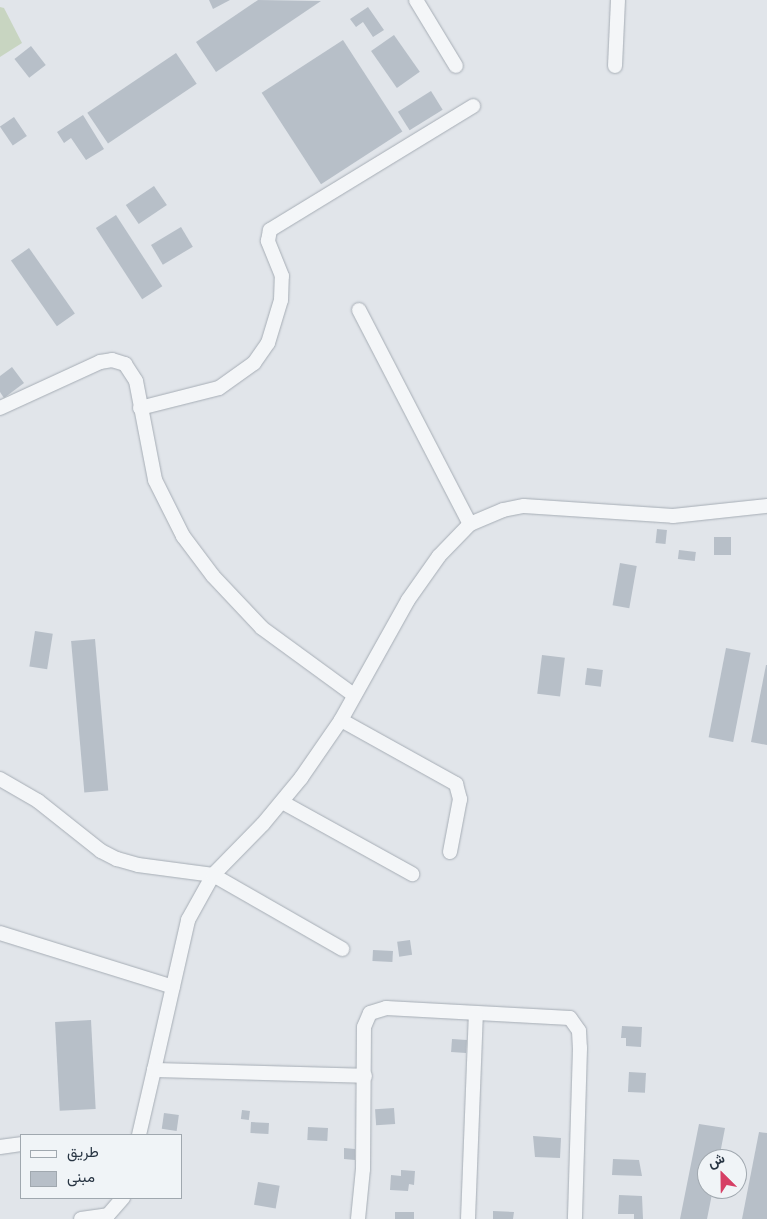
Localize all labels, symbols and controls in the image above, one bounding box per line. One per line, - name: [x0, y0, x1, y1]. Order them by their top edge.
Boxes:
- legend: [20, 1134, 182, 1199]
- text: طريق: [67, 1145, 99, 1160]
- north arrow: [697, 1149, 747, 1199]
- text: ش: [706, 1151, 727, 1171]
- text: مبنى: [67, 1170, 95, 1185]

